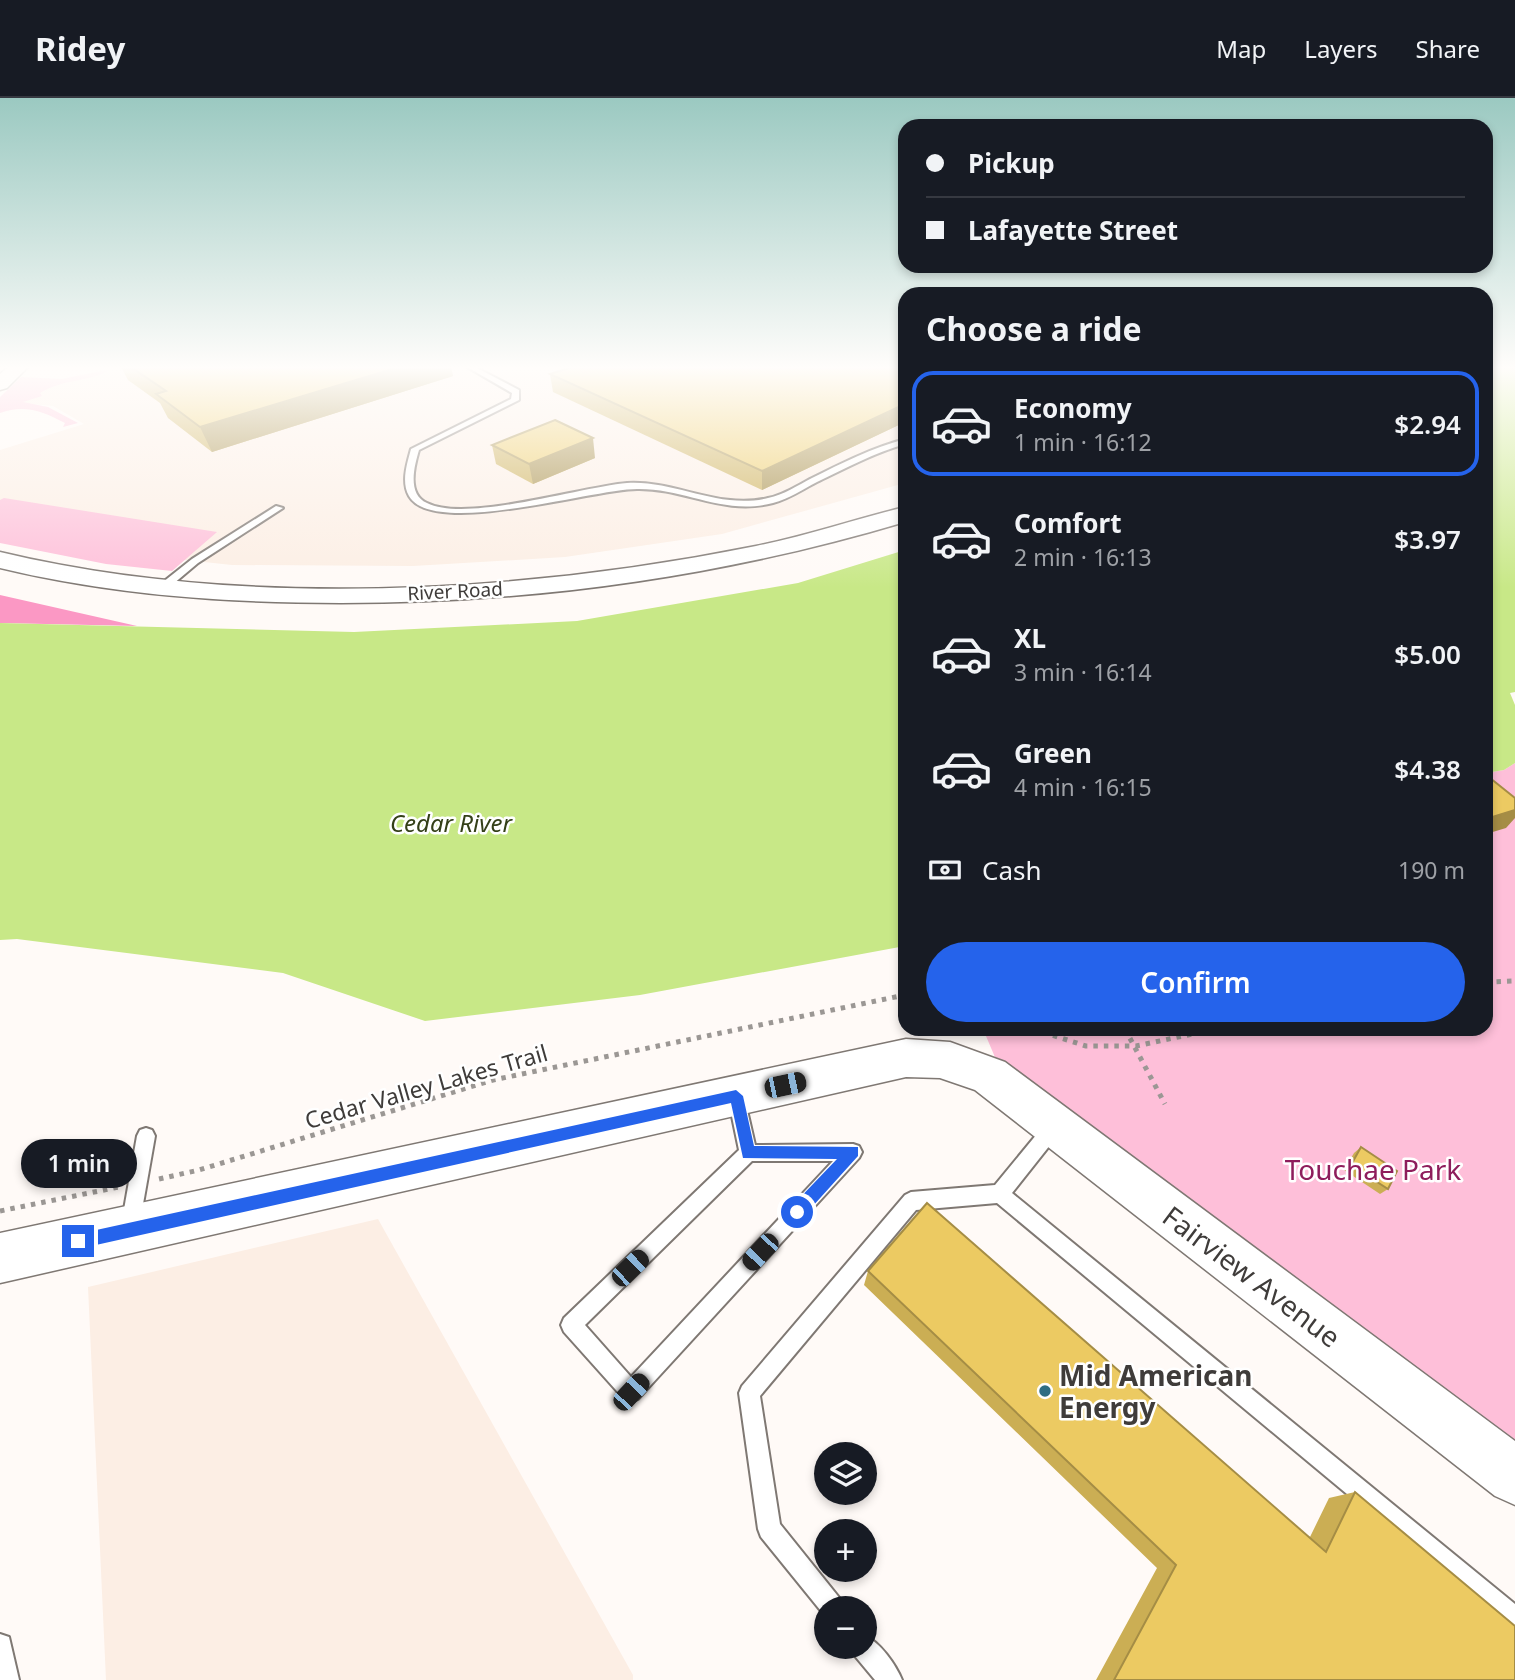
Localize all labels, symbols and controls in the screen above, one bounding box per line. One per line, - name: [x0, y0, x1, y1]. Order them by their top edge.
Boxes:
- text: Ridey: [35, 26, 125, 71]
- text: Map: [1216, 32, 1266, 65]
- text: Layers: [1304, 32, 1378, 65]
- text: Share: [1416, 32, 1480, 65]
- text: Pickup: [968, 145, 1055, 181]
- text: Lafayette Street: [968, 212, 1178, 248]
- text: Choose a ride: [926, 307, 1142, 350]
- text: Economy: [1014, 390, 1132, 426]
- icon: car: [930, 392, 993, 455]
- text: $2.94: [1394, 406, 1461, 442]
- text: 1 min · 16:12: [1014, 426, 1152, 458]
- text: Comfort: [1014, 505, 1122, 541]
- icon: car: [930, 507, 993, 570]
- text: $3.97: [1394, 521, 1461, 557]
- text: 2 min · 16:13: [1014, 541, 1152, 573]
- street label: River Road: [407, 576, 503, 606]
- text: XL: [1014, 620, 1046, 656]
- icon: car: [930, 622, 993, 685]
- text: $5.00: [1394, 636, 1461, 672]
- text: 3 min · 16:14: [1014, 656, 1152, 688]
- text: Green: [1014, 735, 1092, 771]
- icon: car: [930, 737, 993, 800]
- text: $4.38: [1394, 751, 1461, 787]
- text: 4 min · 16:15: [1014, 771, 1152, 803]
- water label: Cedar River: [390, 806, 513, 839]
- icon: cash: [926, 851, 964, 889]
- text: Cash: [982, 852, 1042, 888]
- text: 190 m: [1398, 854, 1465, 886]
- button: Confirm: [926, 942, 1465, 1022]
- street label: Cedar Valley Lakes Trail: [301, 1036, 551, 1136]
- car: [763, 1070, 808, 1100]
- callout: 1 min: [20, 1140, 136, 1188]
- text: 1 min: [48, 1147, 110, 1179]
- park label: Touchae Park: [1285, 1150, 1461, 1188]
- route start: [781, 1196, 813, 1228]
- street label: Fairview Avenue: [1155, 1197, 1349, 1355]
- route end: [62, 1225, 94, 1257]
- car: [738, 1229, 783, 1275]
- car: [608, 1246, 653, 1290]
- place label: Mid American Energy: [1059, 1356, 1252, 1426]
- car: [609, 1369, 654, 1415]
- marker: Mid American Energy: [1037, 1383, 1053, 1399]
- map controls: [814, 1442, 877, 1659]
- button: layers: [814, 1442, 877, 1505]
- button: +: [814, 1519, 877, 1582]
- button: −: [814, 1596, 877, 1659]

